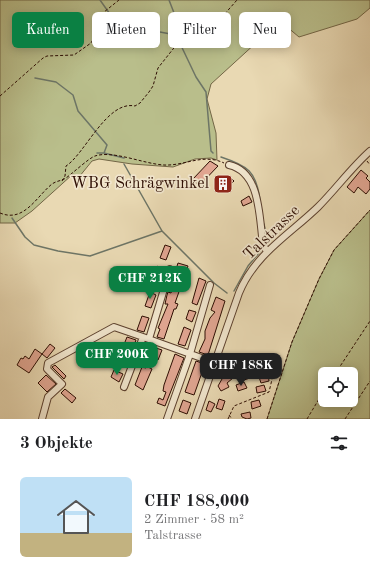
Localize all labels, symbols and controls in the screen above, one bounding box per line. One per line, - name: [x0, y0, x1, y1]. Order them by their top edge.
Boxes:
- chip: Kaufen: [12, 12, 84, 48]
- chip: Mieten: [92, 12, 160, 48]
- chip: Filter: [168, 12, 231, 48]
- chip: Neu: [239, 12, 291, 48]
- building icon: WBG Schrägwinkel: [212, 173, 234, 195]
- place label: WBG Schrägwinkel: [71, 176, 209, 192]
- street label: Talstrasse: [241, 203, 303, 263]
- pin: CHF 212K: [109, 266, 191, 300]
- text: CHF 212K: [118, 272, 182, 285]
- pin: CHF 200K: [76, 342, 158, 376]
- text: CHF 200K: [85, 348, 149, 361]
- pin: CHF 188K: [200, 353, 282, 387]
- text: CHF 188K: [209, 359, 273, 372]
- map controls: [318, 367, 358, 407]
- button: locate: [318, 367, 358, 407]
- icon: filters: [328, 432, 350, 454]
- text: 3 Objekte: [20, 435, 93, 452]
- icon: home: [52, 493, 100, 541]
- text: CHF 188,000: [144, 493, 249, 510]
- text: 2 Zimmer · 58 m²: [144, 513, 244, 526]
- text: Talstrasse: [144, 529, 202, 542]

